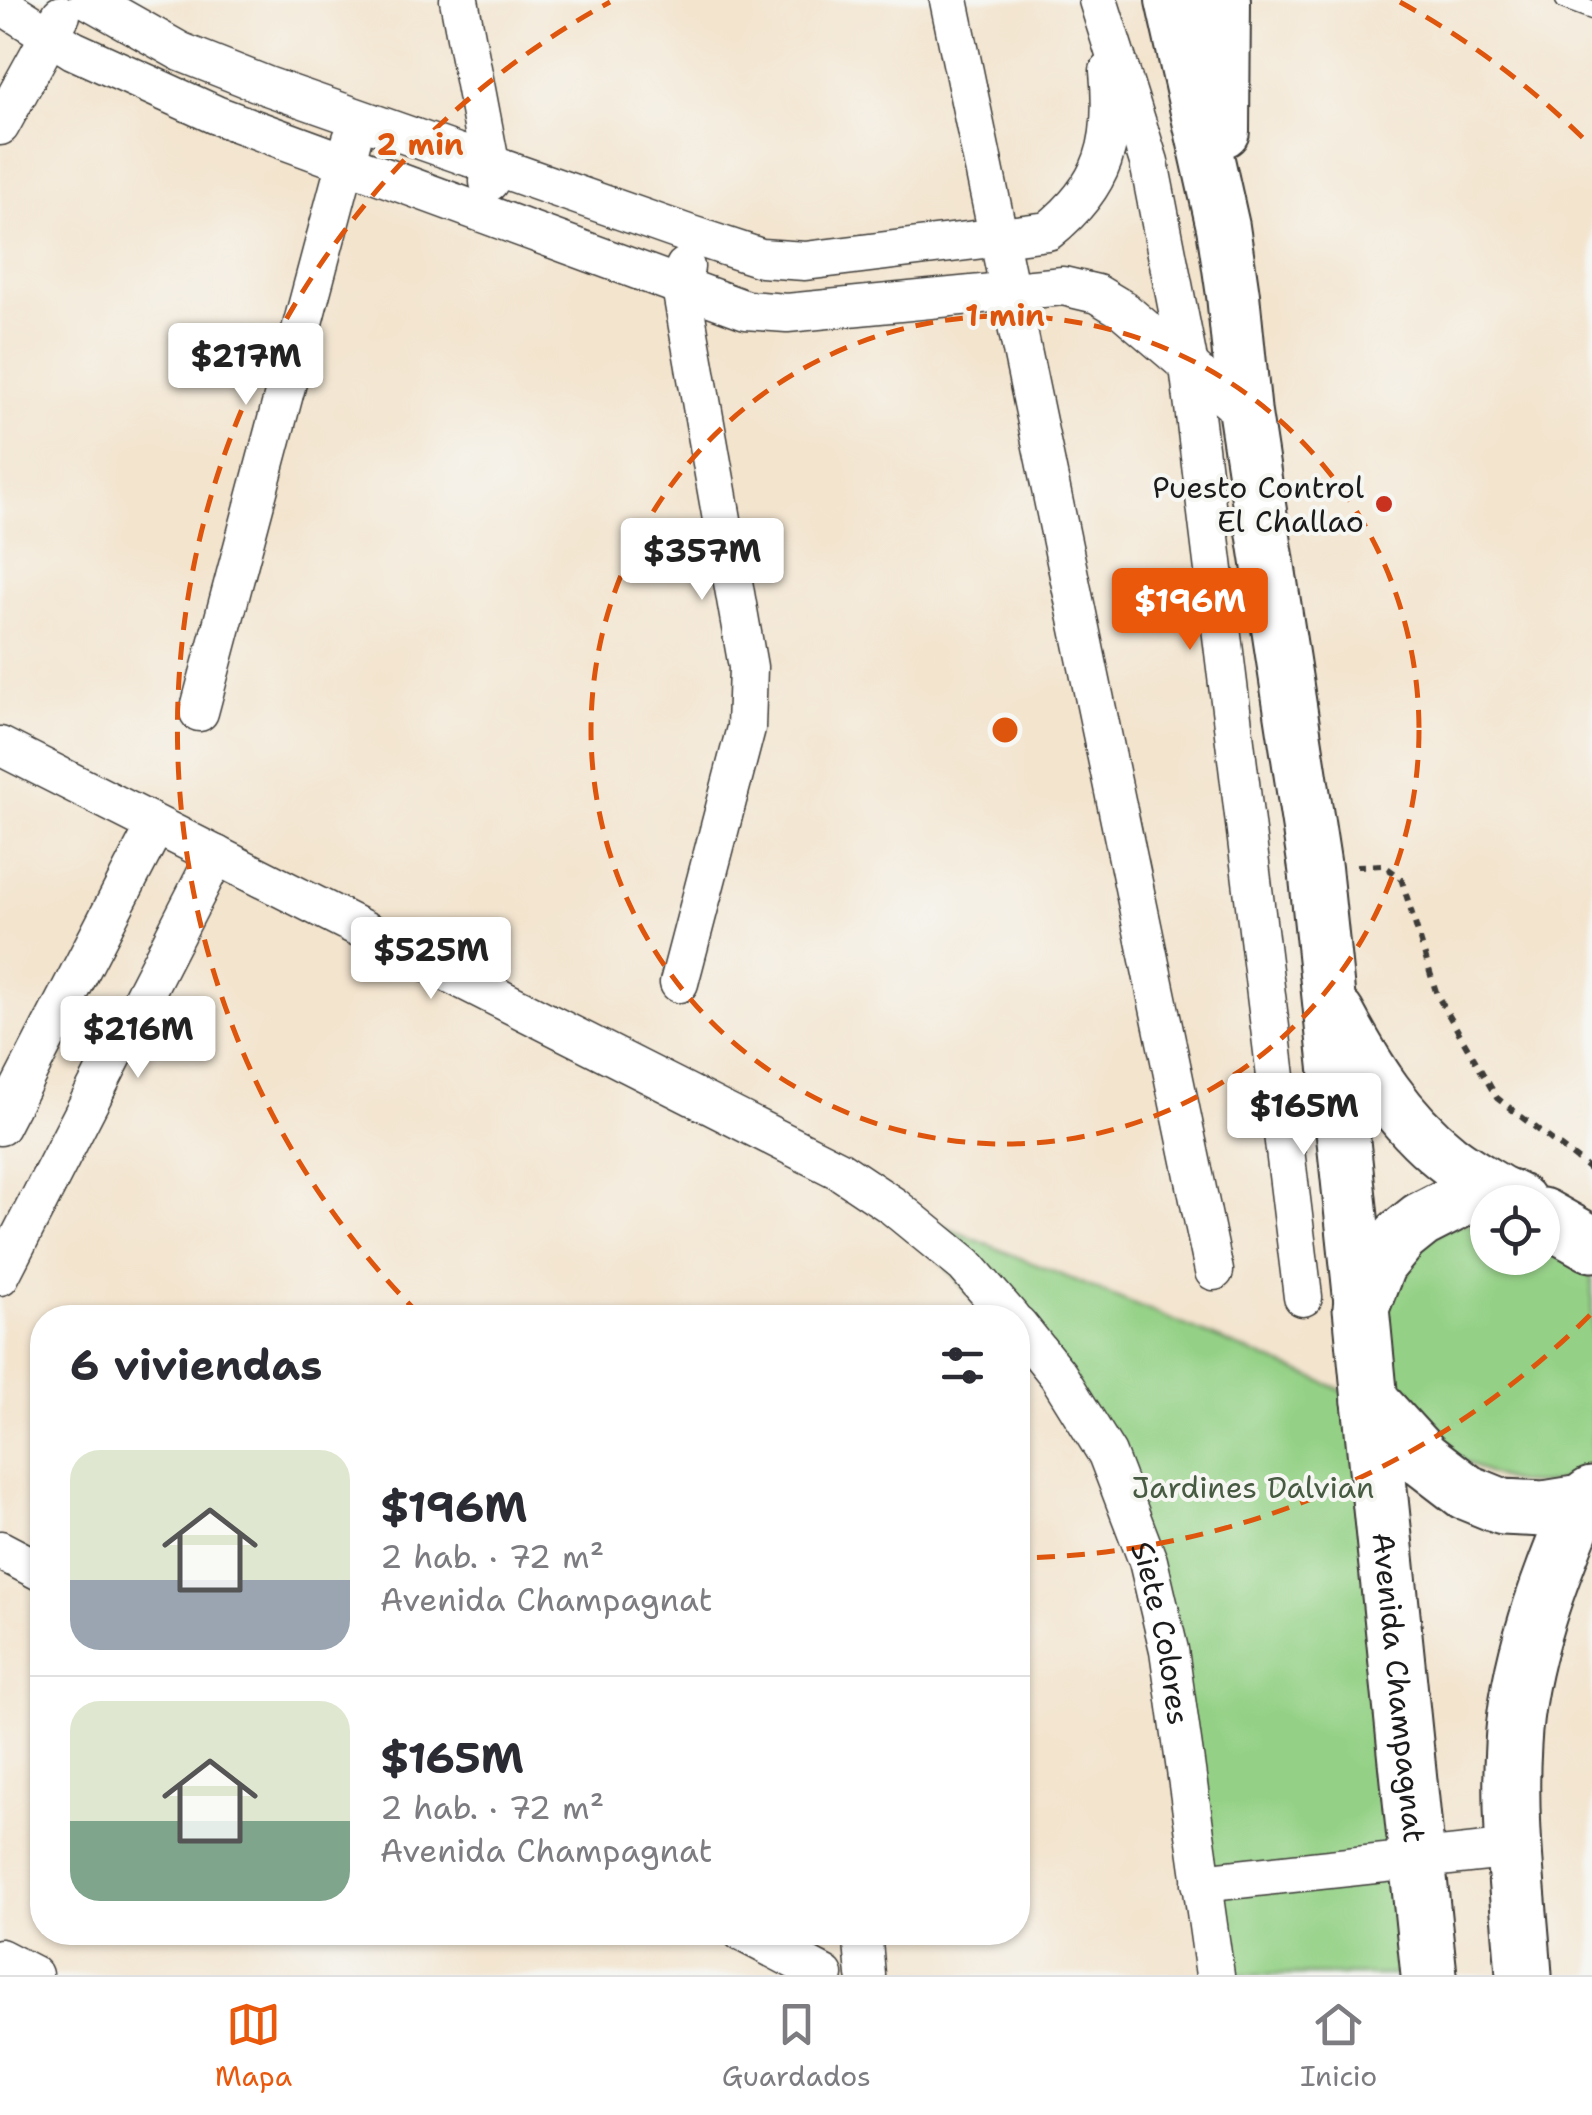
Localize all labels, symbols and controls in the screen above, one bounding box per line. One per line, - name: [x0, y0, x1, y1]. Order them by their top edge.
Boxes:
- text: 2 min: [376, 124, 464, 165]
- text: 1 min: [965, 295, 1045, 336]
- pin: $217M: [176, 323, 316, 408]
- text: $217M: [190, 334, 302, 377]
- place label: Puesto Control El Challao: [1152, 467, 1364, 542]
- marker: Puesto Control El Challao: [1373, 493, 1395, 515]
- pin: $357M: [632, 518, 772, 603]
- text: $357M: [643, 529, 761, 572]
- pin: $196M: [1120, 568, 1260, 653]
- text: $196M: [1134, 579, 1246, 622]
- centre of rings: [987, 712, 1023, 748]
- pin: $525M: [361, 917, 501, 1002]
- text: $525M: [373, 928, 489, 971]
- pin: $216M: [68, 996, 208, 1081]
- text: $216M: [82, 1007, 194, 1050]
- pin: $165M: [1234, 1073, 1374, 1158]
- text: $165M: [1249, 1084, 1359, 1127]
- map controls: [1470, 1185, 1560, 1275]
- button: locate: [1470, 1185, 1560, 1275]
- text: 6 viviendas: [70, 1337, 322, 1393]
- icon: filters: [935, 1338, 990, 1393]
- park label: Jardines Dalvian: [1132, 1467, 1374, 1508]
- text: $196M: [380, 1479, 527, 1535]
- icon: home: [150, 1490, 270, 1610]
- street label: Avenida Champagnat: [1363, 1530, 1436, 1845]
- text: 2 hab. · 72 m²: [380, 1535, 604, 1578]
- street label: Siete Colores: [1122, 1535, 1200, 1728]
- text: Avenida Champagnat: [380, 1578, 713, 1621]
- text: $165M: [380, 1730, 524, 1786]
- icon: home: [150, 1741, 270, 1861]
- text: 2 hab. · 72 m²: [380, 1786, 604, 1829]
- text: Avenida Champagnat: [380, 1829, 713, 1872]
- tab: Mapa: [215, 1997, 292, 2095]
- tab: Guardados: [722, 1997, 871, 2095]
- tab: Inicio: [1300, 1997, 1377, 2095]

